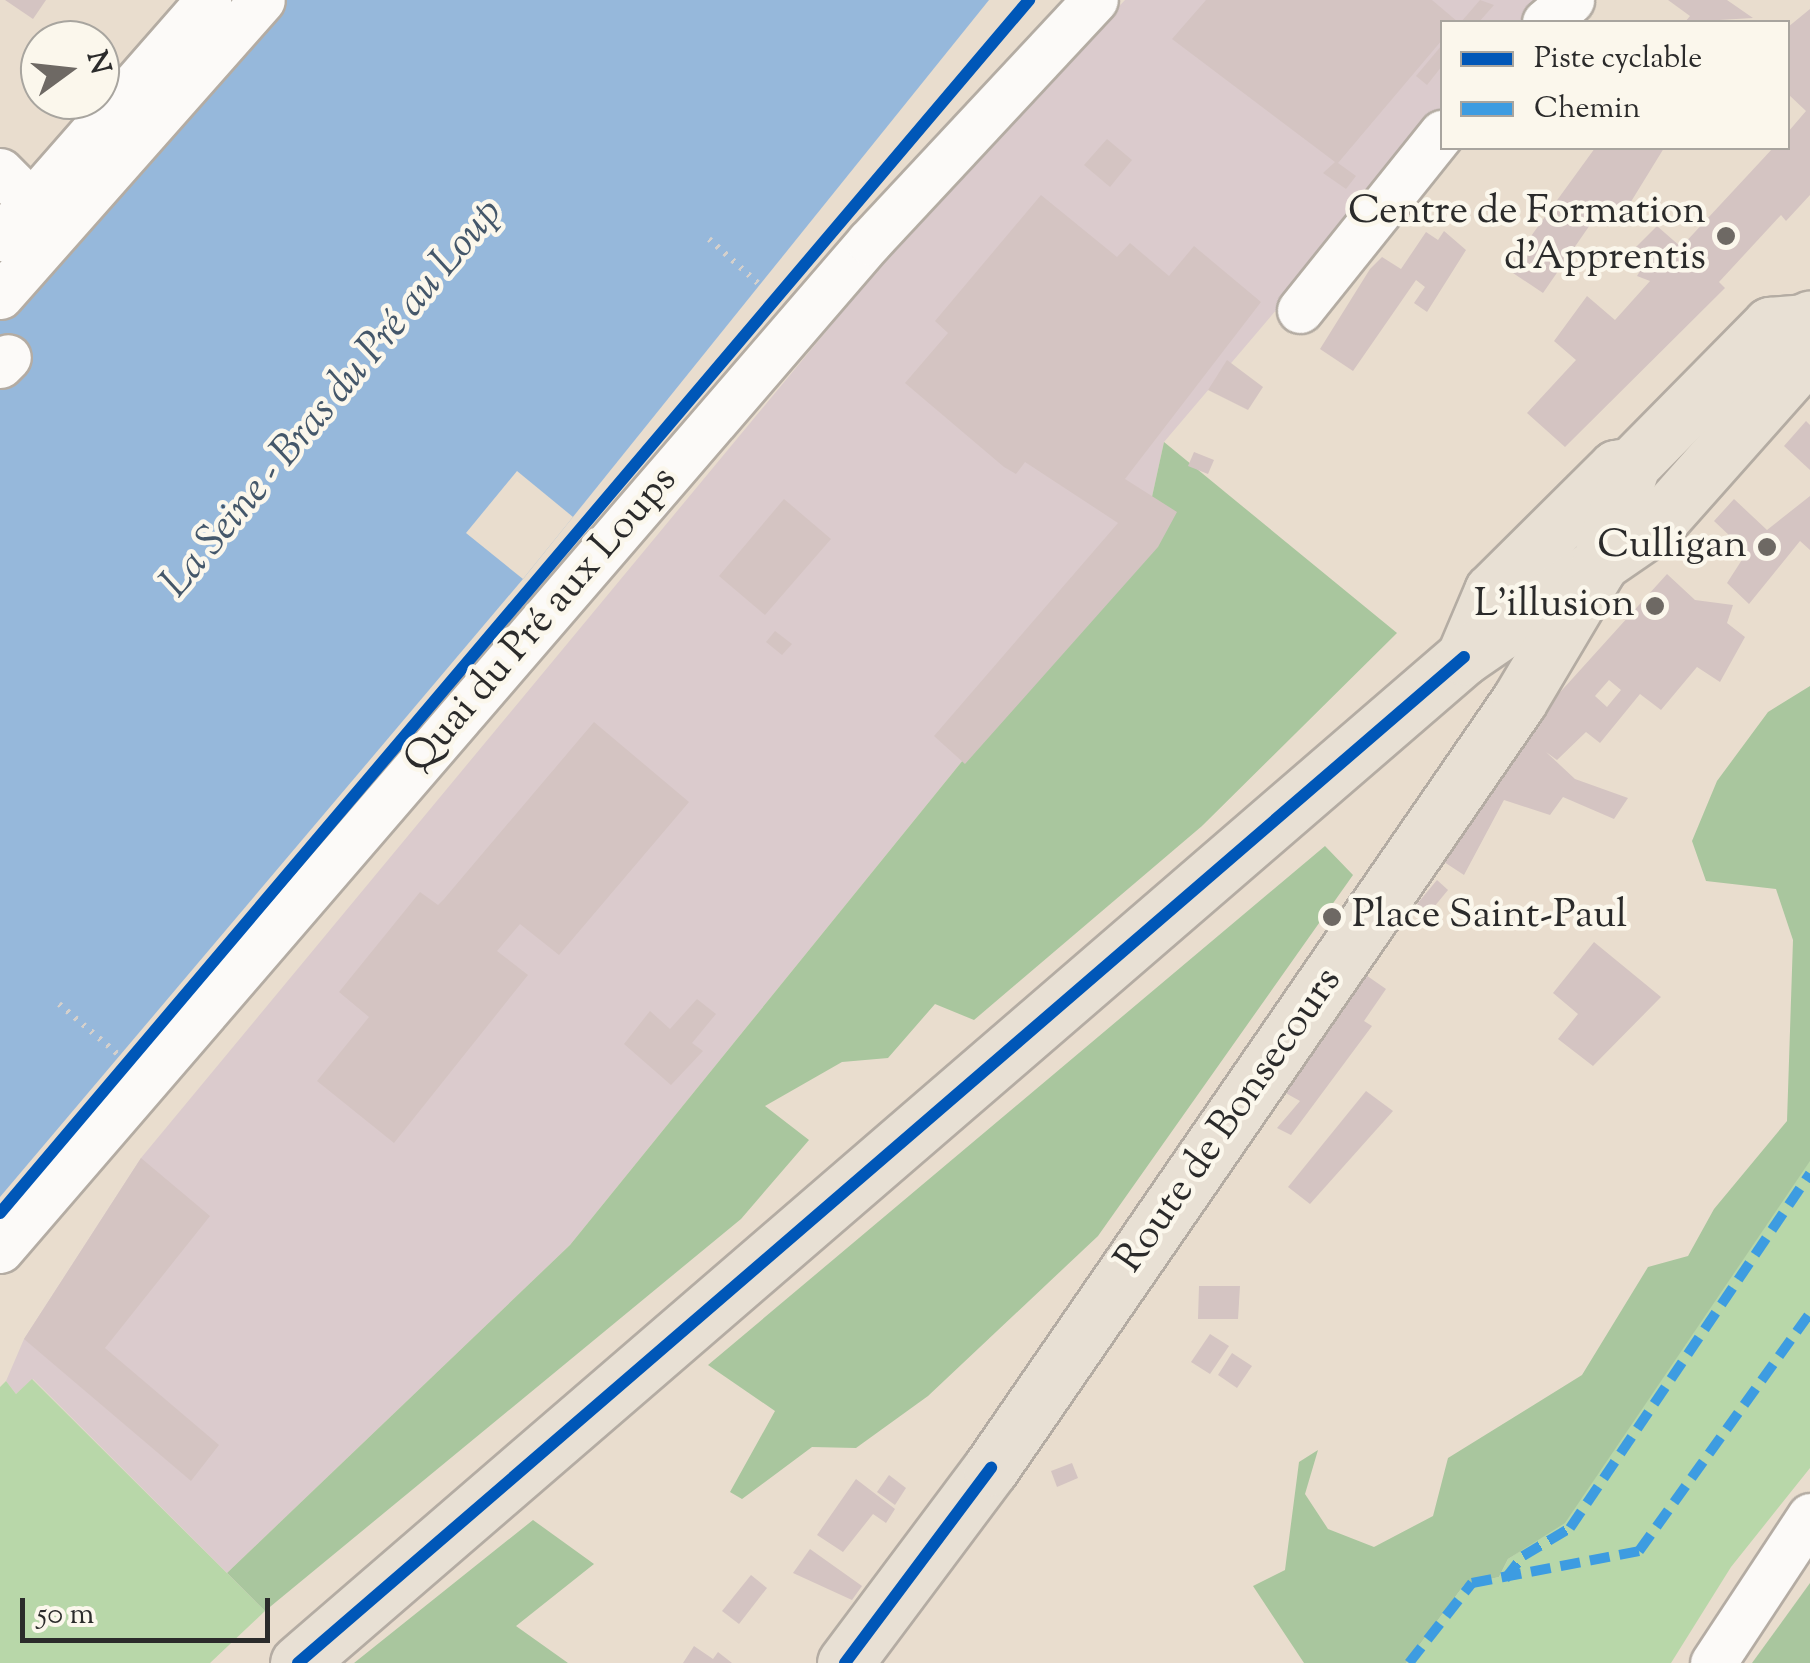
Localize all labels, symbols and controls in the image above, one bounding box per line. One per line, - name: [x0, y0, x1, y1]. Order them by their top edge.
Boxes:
- north arrow: [20, 20, 120, 120]
- legend: [1440, 20, 1790, 150]
- text: Piste cyclable: [1534, 38, 1702, 81]
- text: N: [75, 47, 119, 79]
- text: Chemin: [1534, 88, 1641, 131]
- water label: La Seine - Bras du Pré au Loup: [151, 189, 515, 609]
- place label: Centre de Formation d'Apprentis: [1348, 189, 1706, 283]
- marker: Centre de Formation d'Apprentis: [1715, 225, 1737, 247]
- street label: Quai du Pré aux Loups: [396, 458, 688, 784]
- place label: Culligan: [1597, 523, 1747, 571]
- marker: Culligan: [1756, 536, 1778, 558]
- place label: L'illusion: [1474, 582, 1635, 630]
- marker: L'illusion: [1644, 595, 1666, 617]
- place label: Place Saint-Paul: [1352, 893, 1627, 941]
- marker: Place Saint-Paul: [1321, 906, 1343, 928]
- street label: Route de Bonsecours: [1107, 959, 1353, 1283]
- scale bar: [25, 1578, 275, 1640]
- text: 50 m: [37, 1594, 94, 1637]

